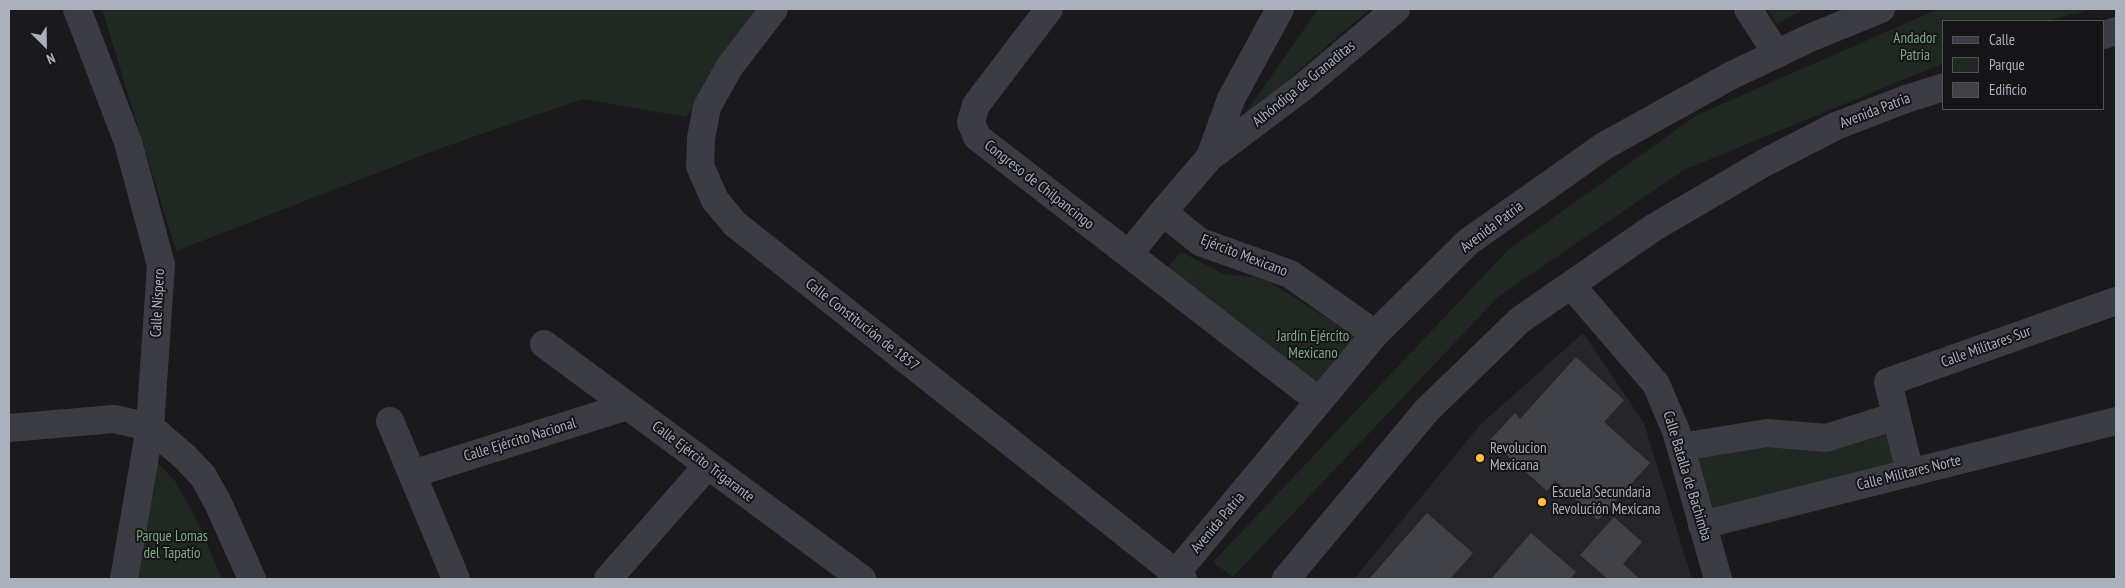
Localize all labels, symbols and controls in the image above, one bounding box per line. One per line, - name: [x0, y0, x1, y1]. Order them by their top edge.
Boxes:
- north arrow: [20, 20, 70, 70]
- legend: [1942, 20, 2105, 110]
- park label: Andador Patria: [1893, 30, 1937, 65]
- text: Calle: [1989, 30, 2015, 49]
- street label: Alhóndiga de Granaditas: [1249, 37, 1359, 131]
- text: N: [44, 49, 58, 69]
- text: Parque: [1989, 55, 2025, 74]
- text: Edificio: [1989, 80, 2027, 99]
- street label: Avenida Patria: [1837, 89, 1913, 133]
- street label: Congreso de Chilpancingo: [981, 137, 1097, 233]
- street label: Avenida Patria: [1457, 198, 1527, 256]
- street label: Ejército Mexicano: [1198, 231, 1290, 281]
- street label: Calle Níspero: [147, 268, 169, 338]
- street label: Calle Constitución de 1857: [802, 275, 922, 375]
- street label: Calle Militares Sur: [1939, 322, 2033, 372]
- park label: Jardín Ejército Mexicano: [1277, 328, 1349, 363]
- street label: Calle Batalla de Bachimba: [1659, 409, 1715, 543]
- street label: Calle Ejército Nacional: [462, 414, 578, 466]
- street label: Calle Ejército Trigarante: [648, 418, 758, 506]
- place label: Revolucion Mexicana: [1490, 440, 1547, 475]
- street label: Calle Militares Norte: [1855, 451, 1963, 495]
- marker: Revolucion Mexicana: [1474, 452, 1486, 464]
- place label: Escuela Secundaria Revolución Mexicana: [1552, 484, 1661, 519]
- street label: Avenida Patria: [1187, 489, 1249, 557]
- marker: Escuela Secundaria Revolución Mexicana: [1536, 496, 1548, 508]
- park label: Parque Lomas del Tapatío: [136, 528, 208, 563]

